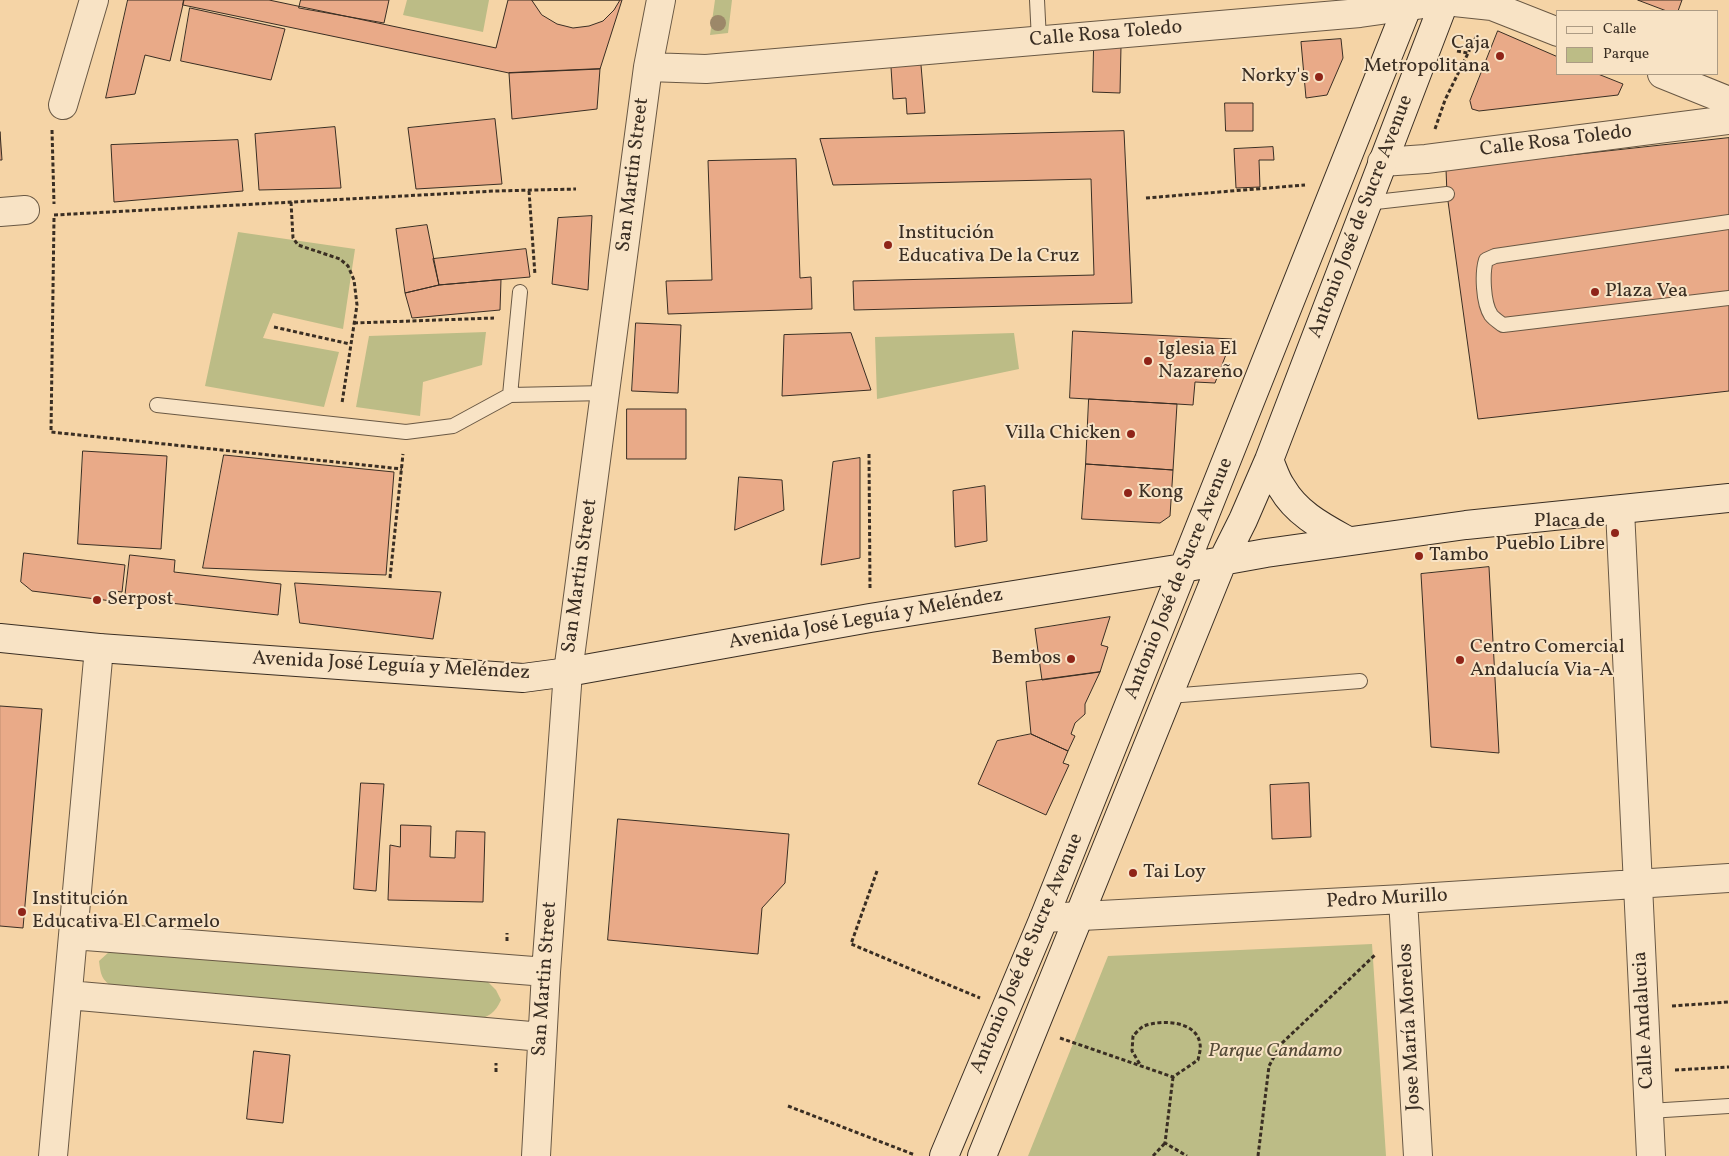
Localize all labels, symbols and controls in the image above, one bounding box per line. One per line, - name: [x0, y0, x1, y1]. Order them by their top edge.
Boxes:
- legend: [1556, 10, 1719, 75]
- street label: Calle Rosa Toledo: [1029, 16, 1183, 54]
- text: Calle: [1603, 19, 1636, 40]
- place label: Caja Metropolitana: [1363, 32, 1490, 79]
- text: Parque: [1603, 44, 1649, 65]
- marker: Caja Metropolitana: [1494, 50, 1506, 62]
- place label: Norky's: [1241, 65, 1309, 89]
- marker: Norky's: [1313, 71, 1325, 83]
- street label: Antonio José de Sucre Avenue: [1304, 92, 1420, 342]
- street label: San Martin Street: [613, 96, 655, 254]
- street label: Calle Rosa Toledo: [1479, 121, 1633, 163]
- place label: Institución Educativa De la Cruz: [898, 222, 1079, 269]
- marker: Institución Educativa De la Cruz: [882, 239, 894, 251]
- place label: Plaza Vea: [1605, 280, 1688, 304]
- marker: Plaza Vea: [1589, 286, 1601, 298]
- place label: Iglesia El Nazareño: [1158, 338, 1243, 385]
- marker: Iglesia El Nazareño: [1142, 355, 1154, 367]
- place label: Villa Chicken: [1005, 422, 1121, 446]
- marker: Villa Chicken: [1125, 428, 1137, 440]
- street label: Antonio José de Sucre Avenue: [1120, 455, 1240, 703]
- place label: Kong: [1138, 481, 1184, 505]
- marker: Kong: [1122, 487, 1134, 499]
- street label: San Martin Street: [558, 497, 604, 655]
- place label: Placa de Pueblo Libre: [1495, 510, 1605, 557]
- marker: Placa de Pueblo Libre: [1609, 527, 1621, 539]
- place label: Tambo: [1429, 544, 1489, 568]
- marker: Tambo: [1413, 550, 1425, 562]
- street label: Avenida José Leguía y Meléndez: [727, 584, 1005, 656]
- place label: Serpost: [107, 588, 174, 612]
- marker: Serpost: [91, 594, 103, 606]
- place label: Centro Comercial Andalucía Via-A: [1470, 636, 1625, 683]
- place label: Bembos: [991, 647, 1061, 671]
- street label: Avenida José Leguía y Meléndez: [252, 648, 530, 686]
- marker: Bembos: [1065, 653, 1077, 665]
- marker: Centro Comercial Andalucía Via-A: [1454, 654, 1466, 666]
- street label: Antonio José de Sucre Avenue: [966, 830, 1090, 1078]
- place label: Tai Loy: [1143, 861, 1206, 885]
- marker: Tai Loy: [1127, 867, 1139, 879]
- street label: Pedro Murillo: [1326, 885, 1448, 915]
- place label: Institución Educativa El Carmelo: [32, 888, 220, 935]
- street label: San Martin Street: [529, 901, 563, 1057]
- marker: Institución Educativa El Carmelo: [16, 906, 28, 918]
- street label: Jose María Morelos: [1395, 942, 1427, 1112]
- street label: Calle Andalucia: [1629, 951, 1661, 1089]
- park label: Parque Candamo: [1208, 1040, 1342, 1064]

